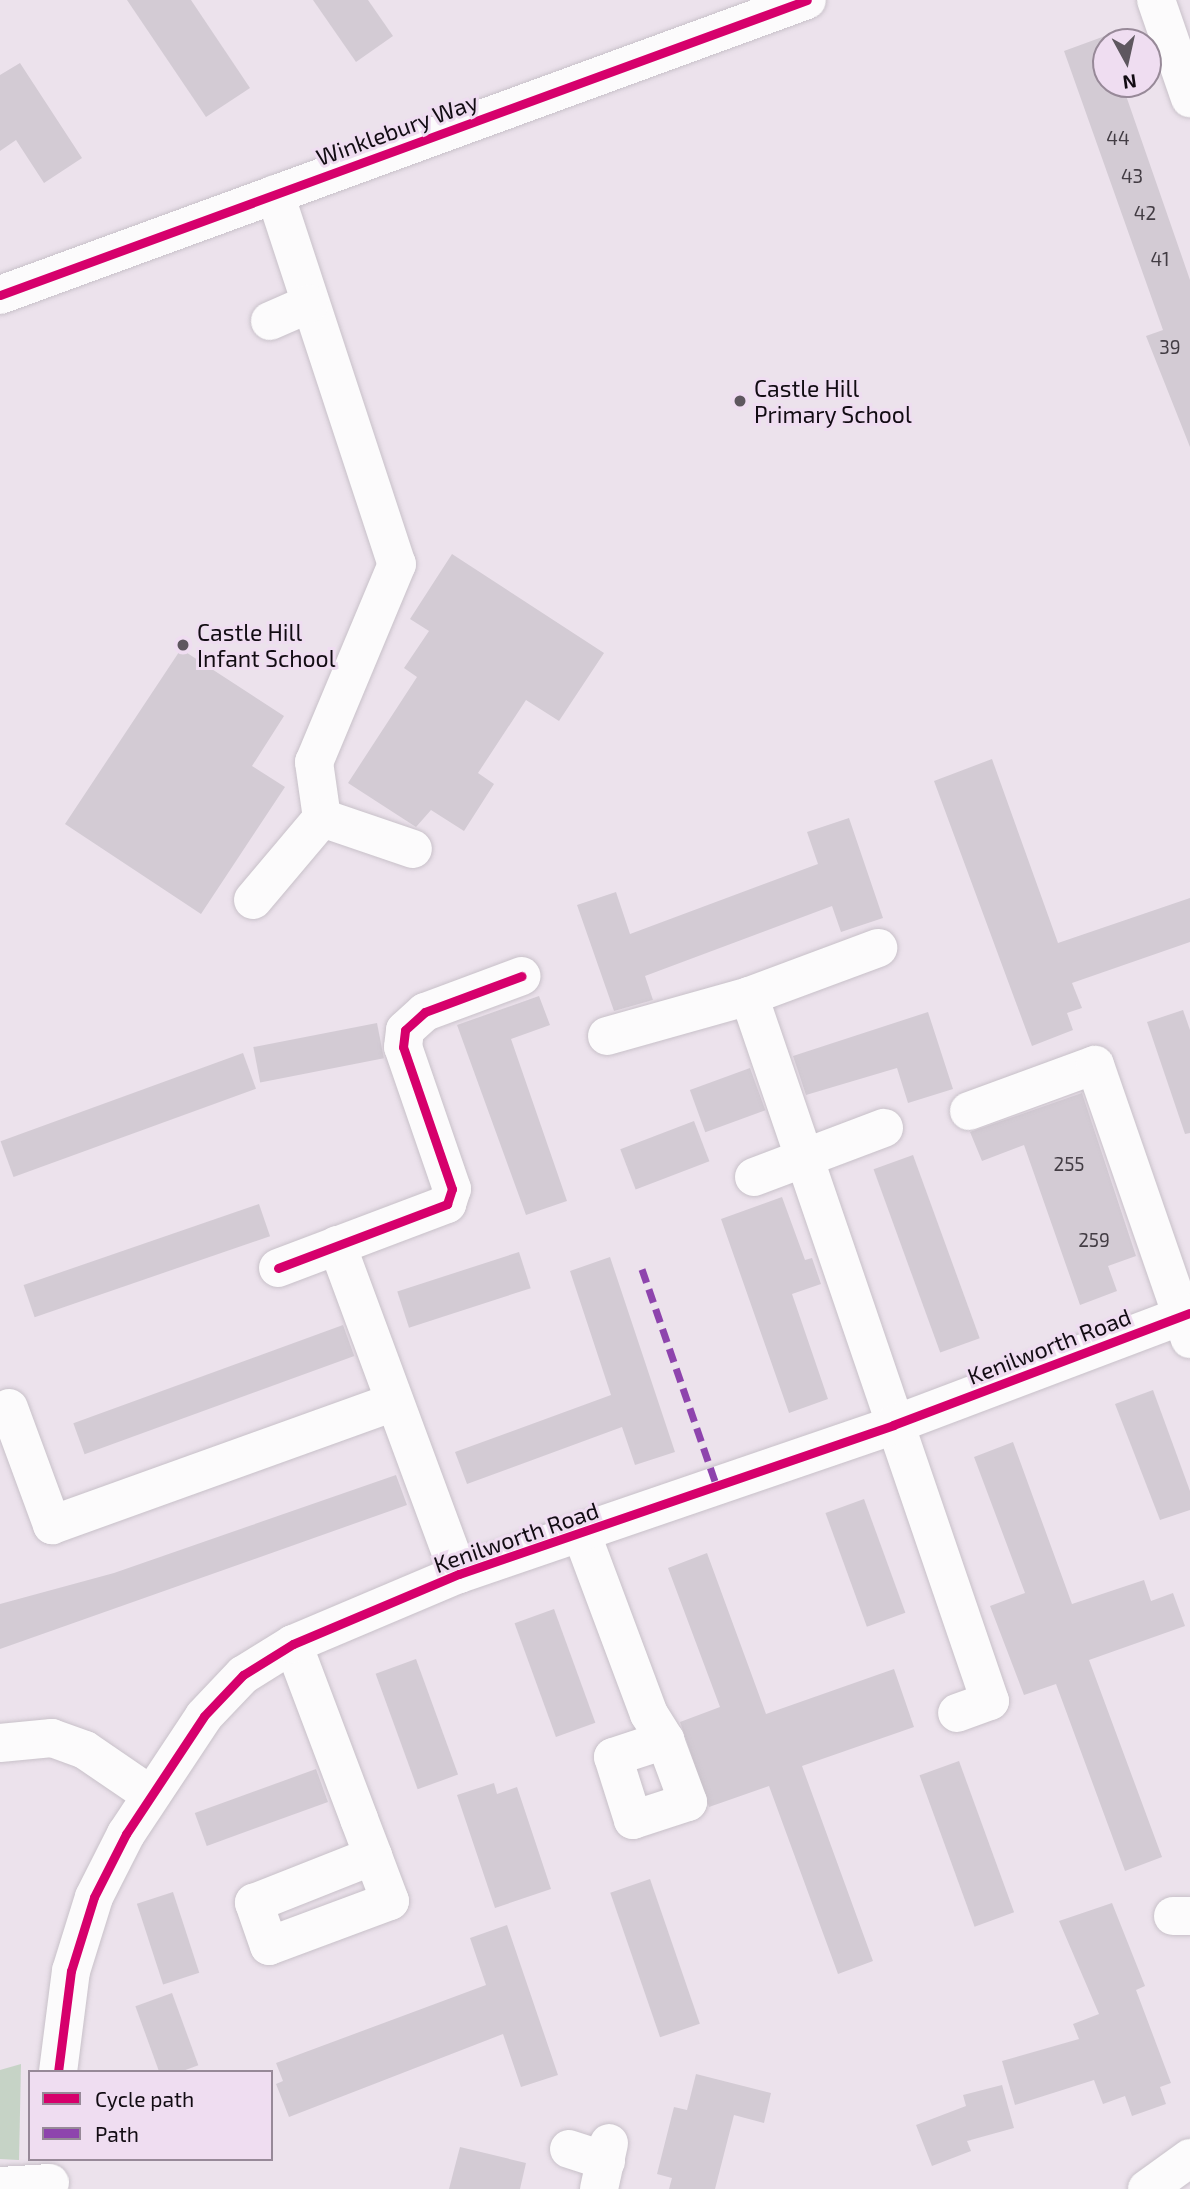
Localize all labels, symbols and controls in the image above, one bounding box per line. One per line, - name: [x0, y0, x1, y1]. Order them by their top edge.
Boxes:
- north arrow: [1092, 28, 1162, 98]
- text: N: [1121, 70, 1138, 95]
- street label: Winklebury Way: [312, 87, 482, 171]
- house number: 44: [1106, 127, 1130, 149]
- house number: 43: [1121, 165, 1143, 187]
- house number: 42: [1134, 202, 1156, 224]
- house number: 41: [1150, 248, 1170, 270]
- house number: 39: [1159, 336, 1181, 358]
- place label: Castle Hill Primary School: [754, 374, 912, 428]
- marker: Castle Hill Primary School: [732, 393, 748, 409]
- place label: Castle Hill Infant School: [197, 618, 335, 672]
- marker: Castle Hill Infant School: [175, 637, 191, 653]
- house number: 255: [1053, 1153, 1085, 1175]
- house number: 259: [1078, 1229, 1110, 1251]
- street label: Kenilworth Road: [963, 1302, 1135, 1390]
- street label: Kenilworth Road: [430, 1496, 602, 1578]
- legend: [28, 2070, 273, 2161]
- text: Cycle path: [95, 2086, 194, 2111]
- text: Path: [95, 2121, 139, 2146]

